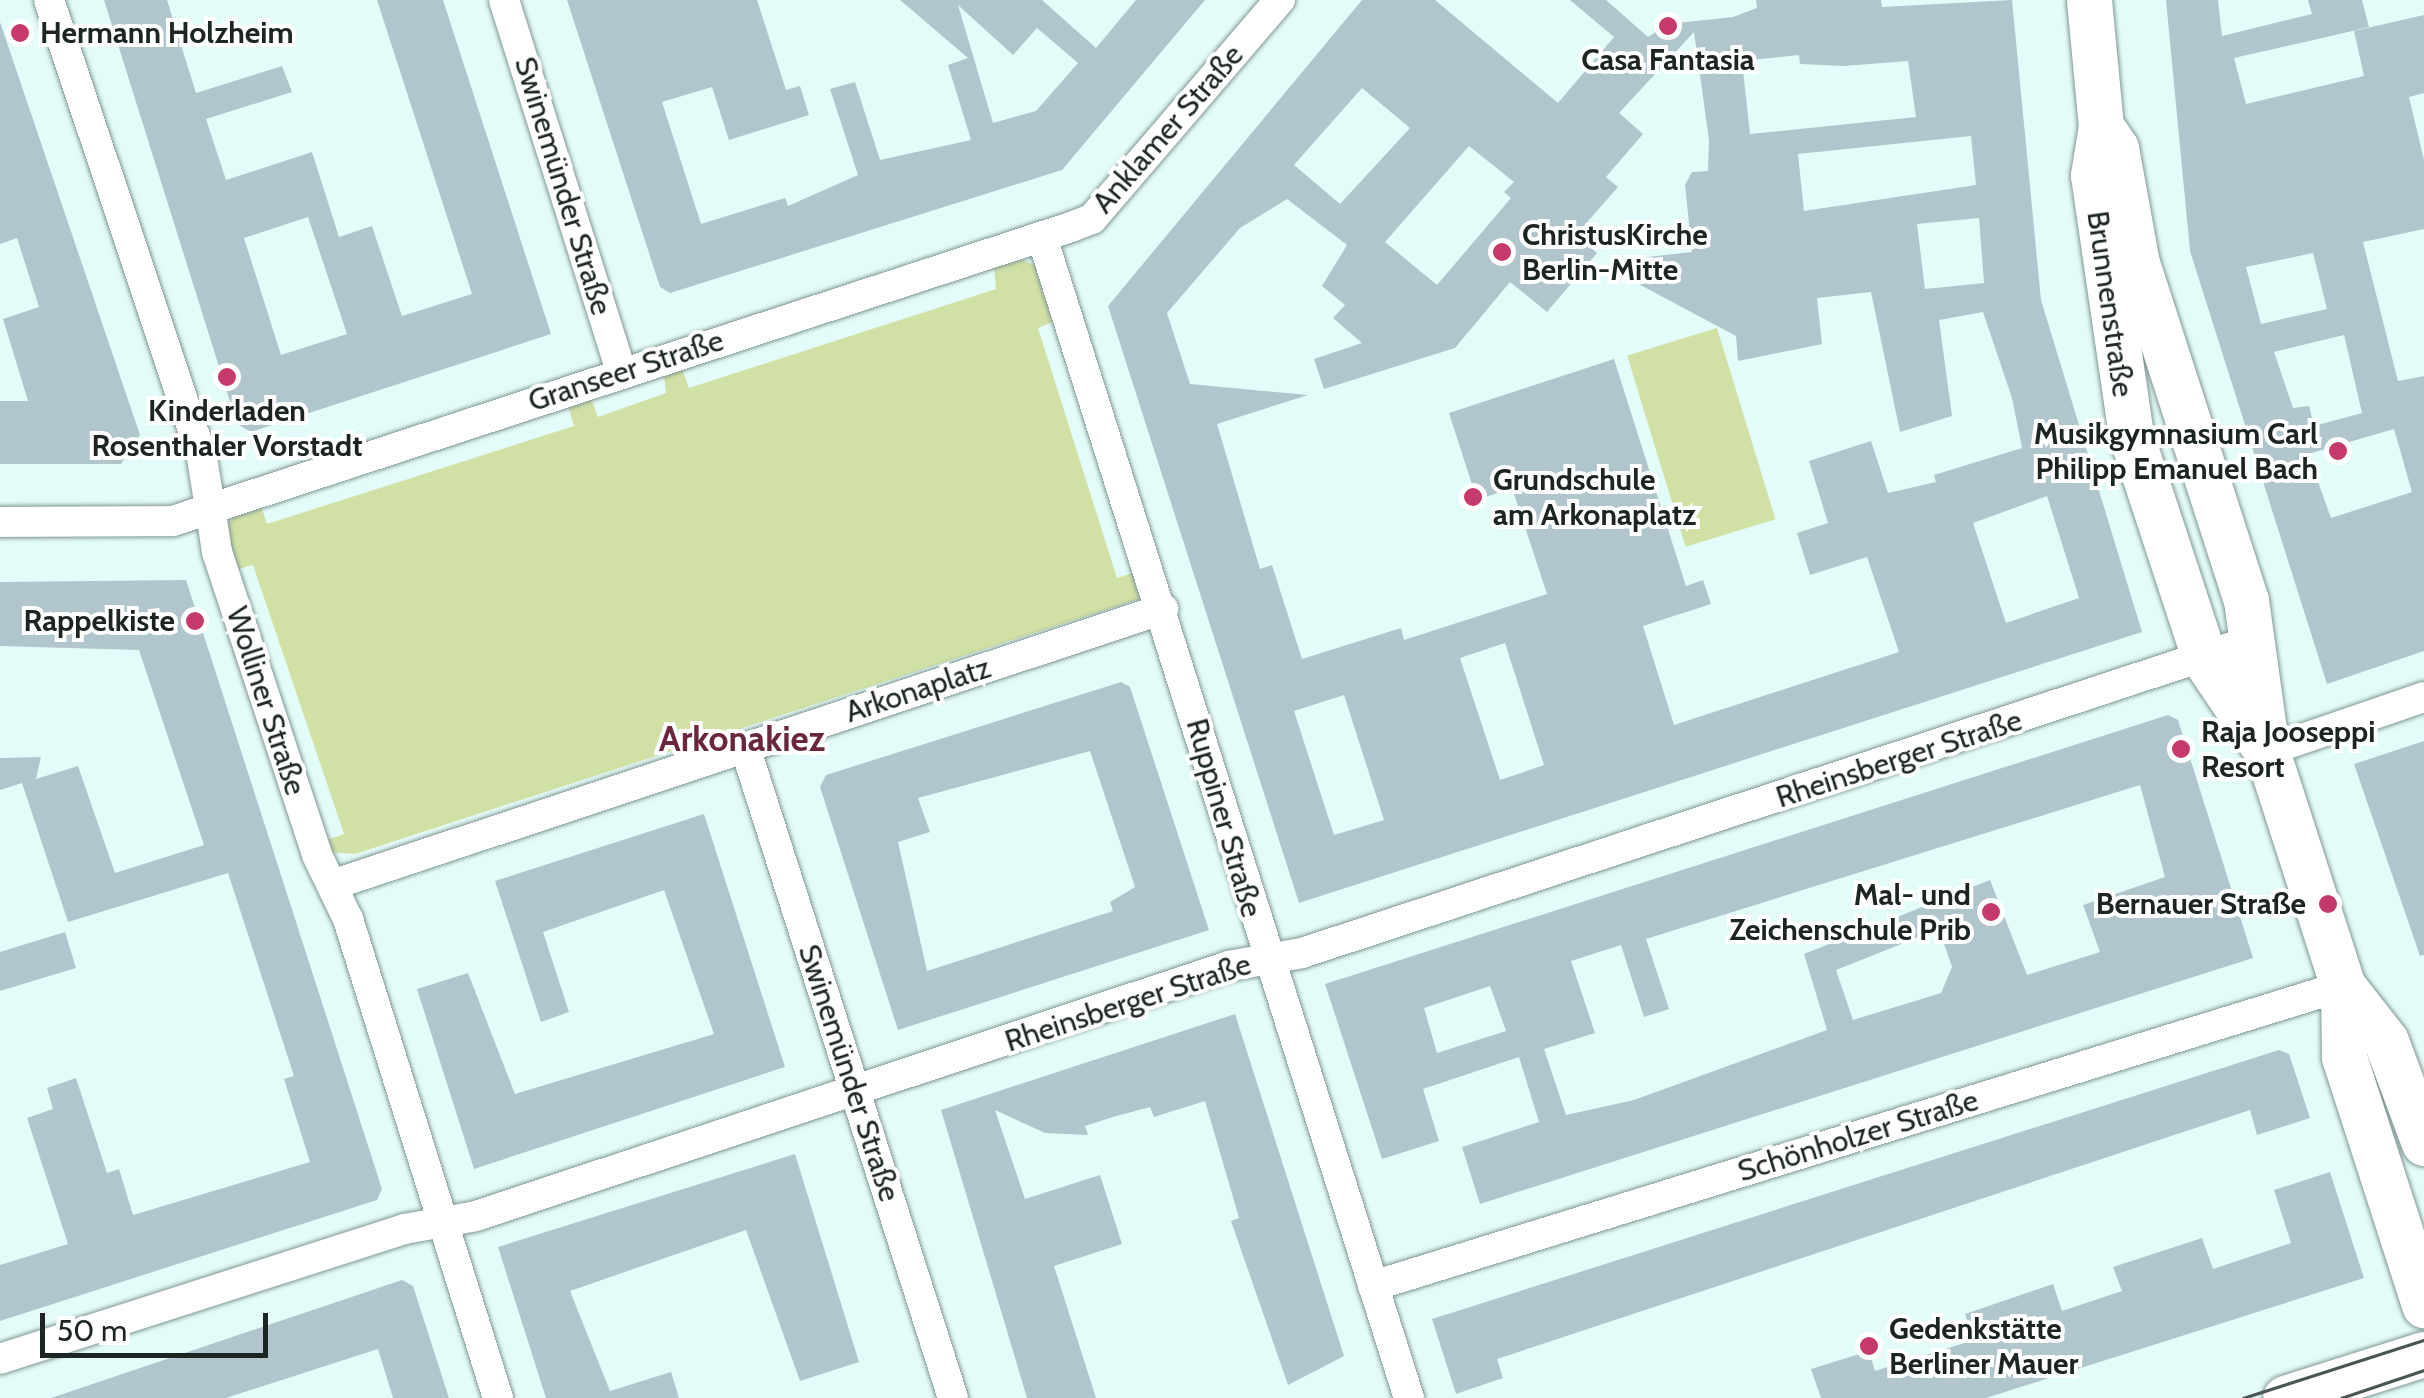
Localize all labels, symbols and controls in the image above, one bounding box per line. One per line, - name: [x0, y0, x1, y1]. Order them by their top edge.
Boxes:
- place label: Hermann Holzheim: [40, 15, 294, 51]
- marker: Casa Fantasia: [1657, 15, 1679, 37]
- marker: Hermann Holzheim: [9, 22, 31, 44]
- street label: Anklamer Straße: [1085, 37, 1251, 221]
- place label: Casa Fantasia: [1581, 42, 1755, 78]
- street label: Swinemünder Straße: [507, 53, 619, 319]
- street label: Brunnenstraße: [2079, 209, 2141, 399]
- place label: ChristusKirche Berlin-Mitte: [1522, 217, 1708, 288]
- marker: ChristusKirche Berlin-Mitte: [1491, 241, 1513, 263]
- street label: Granseer Straße: [524, 322, 728, 420]
- marker: Kinderladen Rosenthaler Vorstadt: [216, 366, 238, 388]
- place label: Kinderladen Rosenthaler Vorstadt: [92, 393, 362, 464]
- place label: Musikgymnasium Carl Philipp Emanuel Bach: [2034, 416, 2318, 486]
- marker: Musikgymnasium Carl Philipp Emanuel Bach: [2327, 440, 2349, 462]
- place label: Grundschule am Arkonaplatz: [1493, 462, 1696, 532]
- marker: Grundschule am Arkonaplatz: [1462, 486, 1484, 508]
- street label: Wolliner Straße: [219, 602, 313, 800]
- place label: Rappelkiste: [24, 603, 175, 639]
- marker: Rappelkiste: [184, 610, 206, 632]
- street label: Arkonaplatz: [841, 650, 995, 730]
- street label: Rheinsberger Straße: [1772, 702, 2026, 816]
- place label: Raja Jooseppi Resort: [2201, 714, 2375, 784]
- street label: Ruppiner Straße: [1178, 715, 1270, 921]
- district label: Arkonakiez: [659, 718, 825, 760]
- marker: Raja Jooseppi Resort: [2170, 738, 2192, 760]
- place label: Mal- und Zeichenschule Prib: [1729, 877, 1971, 948]
- place label: Bernauer Straße: [2096, 886, 2306, 922]
- marker: Bernauer Straße: [2315, 891, 2341, 917]
- marker: Mal- und Zeichenschule Prib: [1980, 901, 2002, 923]
- street label: Swinemünder Straße: [791, 940, 907, 1206]
- street label: Rheinsberger Straße: [1001, 946, 1255, 1060]
- street label: Schönholzer Straße: [1734, 1082, 1982, 1190]
- scale bar: [45, 1293, 272, 1355]
- place label: Gedenkstätte Berliner Mauer: [1889, 1311, 2078, 1382]
- text: 50 m: [57, 1312, 127, 1349]
- marker: Gedenkstätte Berliner Mauer: [1858, 1335, 1880, 1357]

